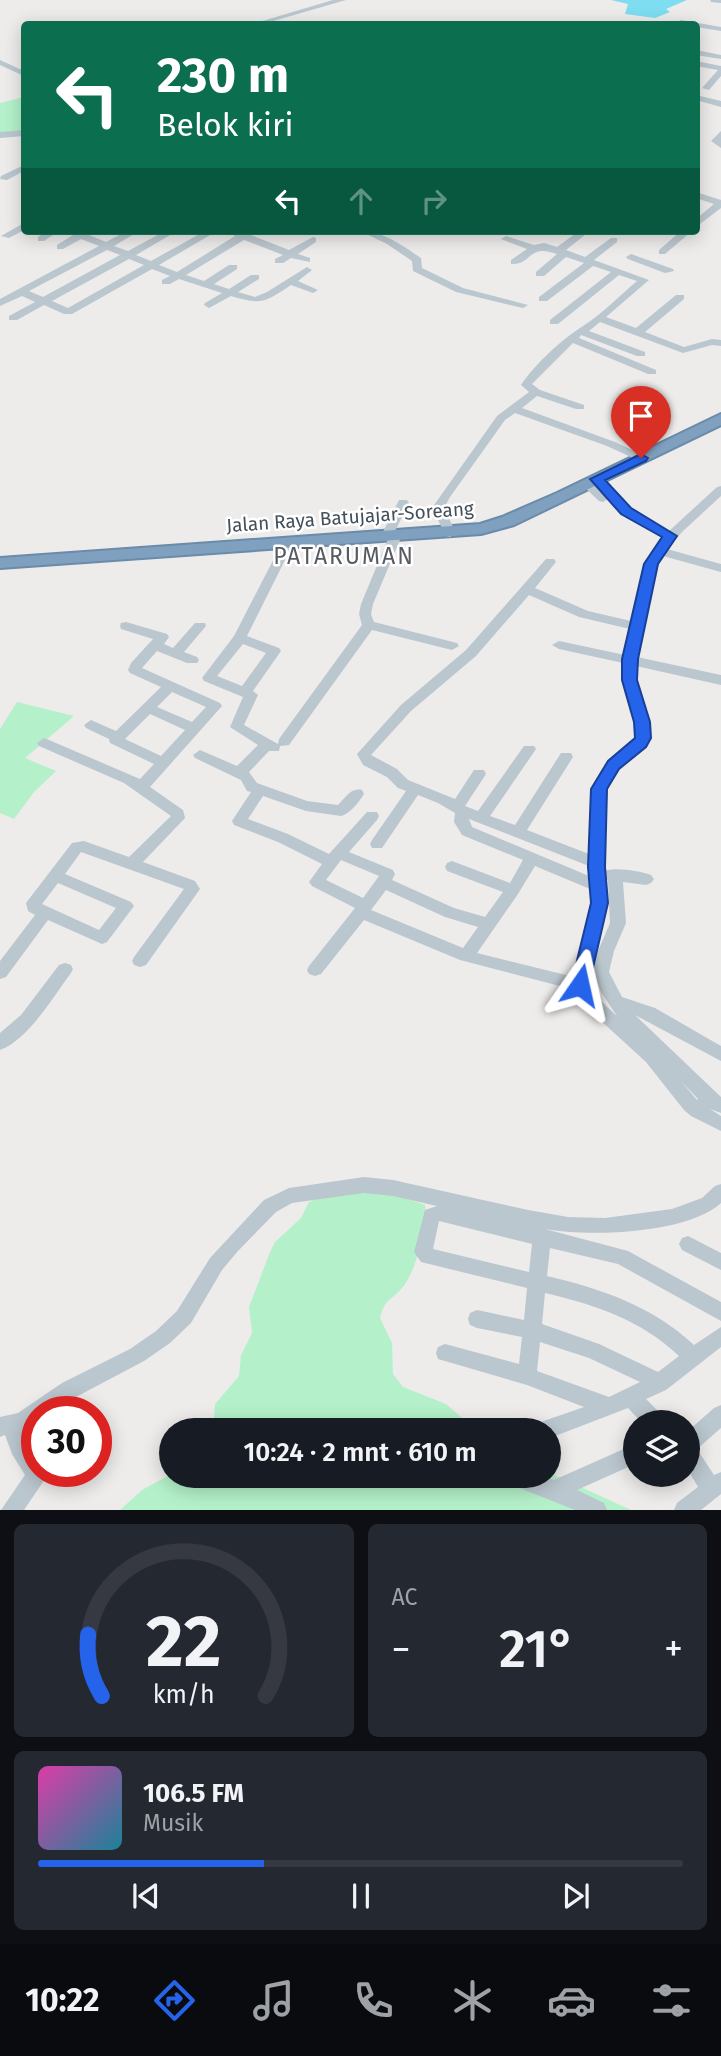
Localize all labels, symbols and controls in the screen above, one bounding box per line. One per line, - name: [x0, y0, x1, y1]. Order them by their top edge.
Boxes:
- text: 230 m: [157, 46, 289, 105]
- icon: left: [42, 49, 133, 140]
- text: Belok kiri: [157, 106, 293, 144]
- icon: left: [269, 182, 307, 220]
- icon: ahead: [342, 182, 380, 220]
- icon: right: [415, 182, 453, 220]
- pin: [611, 386, 671, 458]
- icon: arrive: [622, 397, 660, 435]
- street label: Jalan Raya Batujajar-Soreang: [226, 497, 475, 537]
- district label: PATARUMAN: [273, 542, 415, 570]
- position arrow: [543, 948, 617, 1022]
- speed limit sign: 30: [21, 1396, 112, 1487]
- map controls: [623, 1410, 700, 1487]
- button: layers: [623, 1410, 700, 1487]
- text: 10:24 · 2 mnt · 610 m: [243, 1437, 477, 1468]
- text: AC: [392, 1583, 417, 1611]
- text: 22: [146, 1599, 221, 1686]
- text: 21°: [499, 1618, 575, 1681]
- text: −: [392, 1626, 411, 1672]
- text: +: [664, 1626, 683, 1672]
- text: km/h: [153, 1680, 215, 1710]
- text: 106.5 FM: [143, 1778, 244, 1809]
- text: Musik: [143, 1809, 203, 1837]
- icon: previous: [127, 1877, 165, 1915]
- icon: pause: [342, 1877, 380, 1915]
- icon: next: [557, 1877, 595, 1915]
- icon: directions: [150, 1976, 199, 2025]
- icon: music: [249, 1976, 298, 2025]
- icon: phone: [349, 1976, 398, 2025]
- icon: climate: [448, 1976, 497, 2025]
- icon: car: [547, 1976, 596, 2025]
- icon: filters: [647, 1976, 696, 2025]
- text: 10:22: [25, 1981, 100, 2019]

